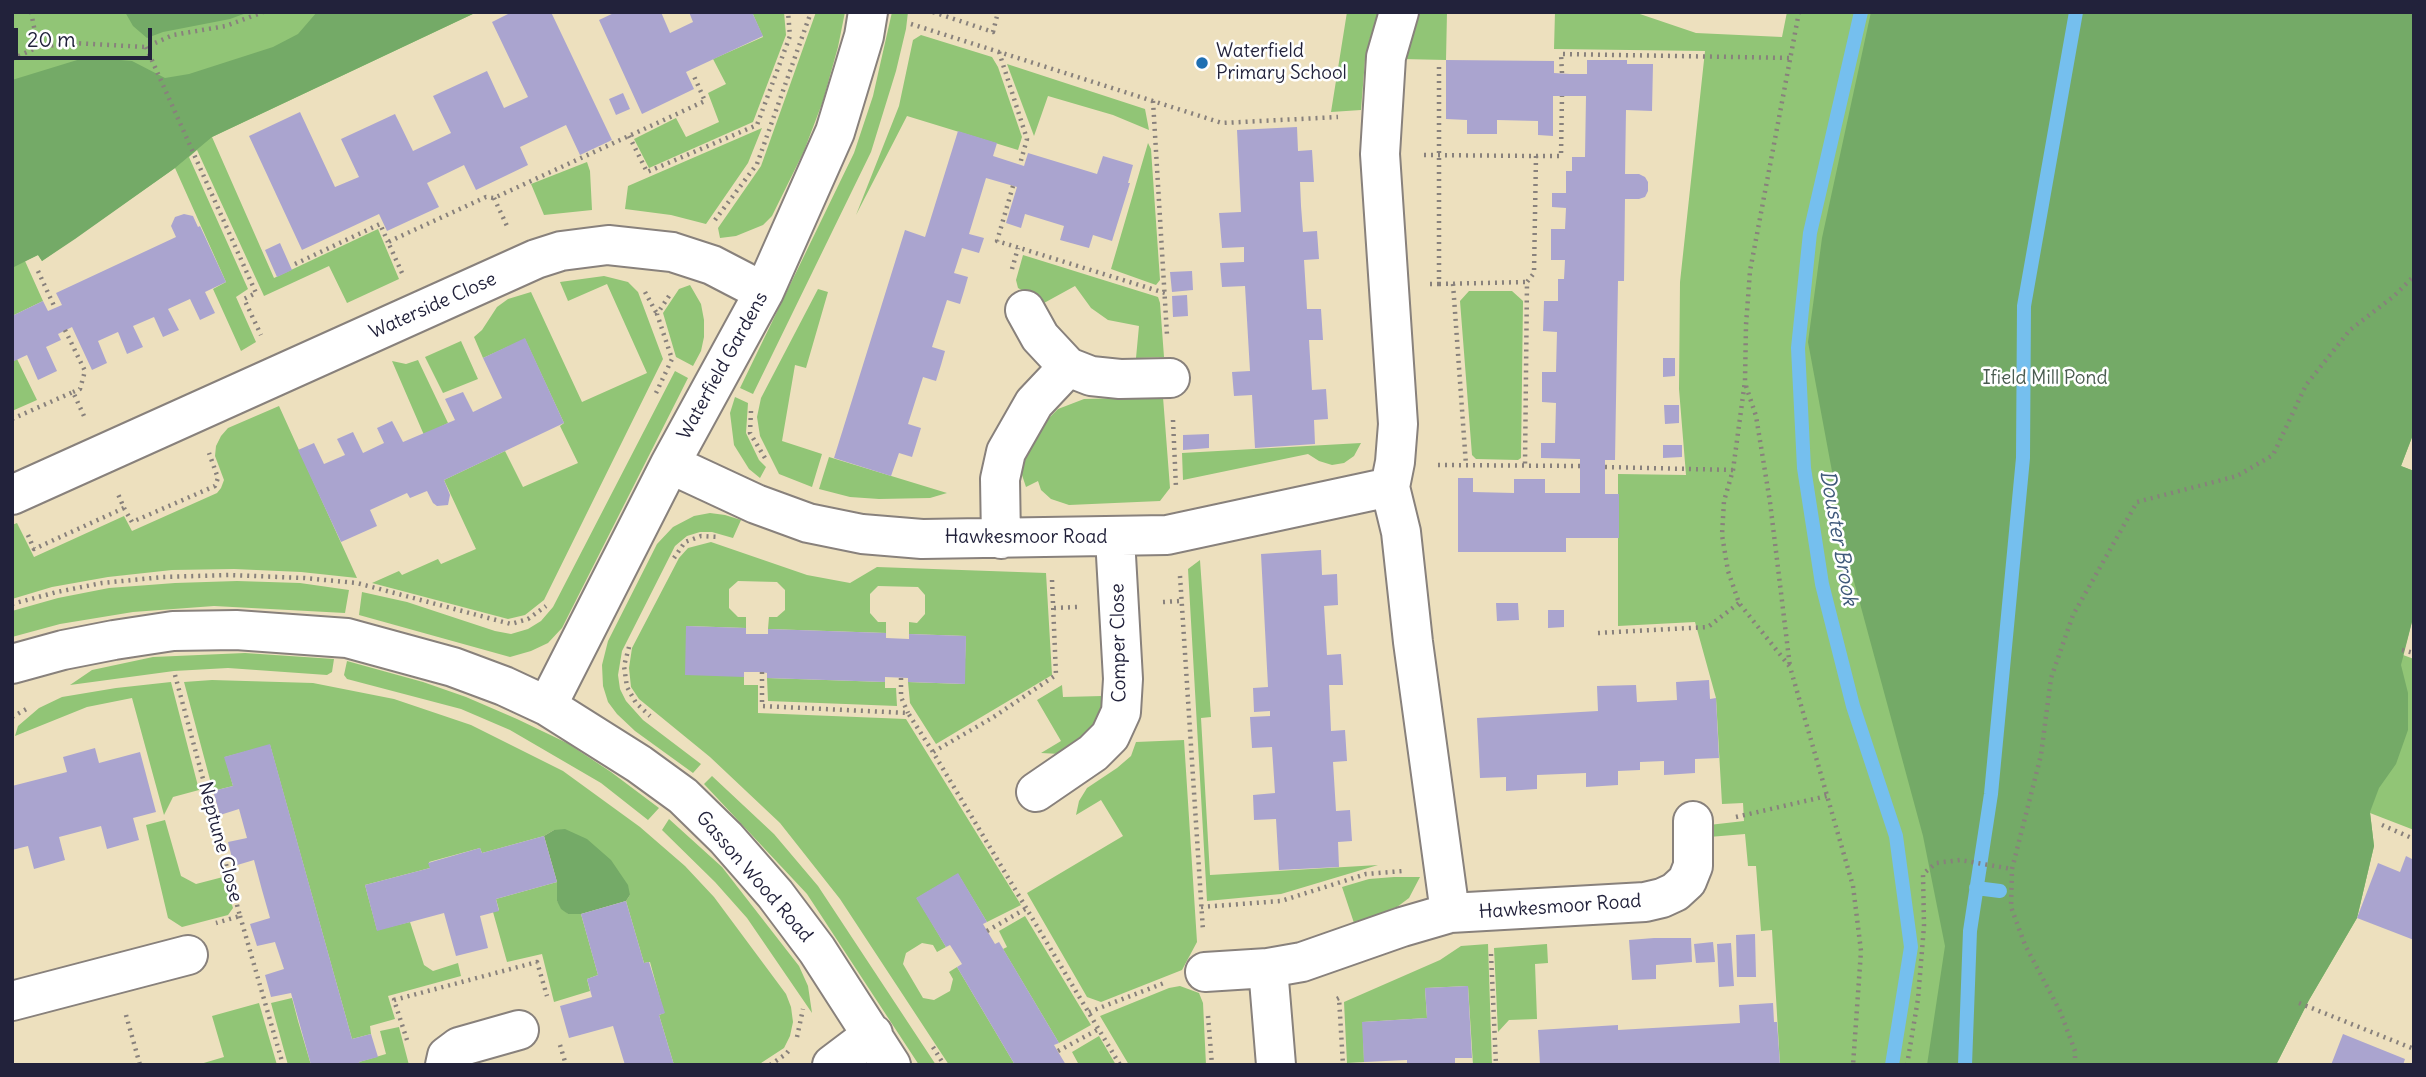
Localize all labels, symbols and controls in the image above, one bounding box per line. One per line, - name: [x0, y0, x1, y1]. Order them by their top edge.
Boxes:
- scale bar: [18, 14, 156, 58]
- text: 20 m: [27, 26, 76, 53]
- place label: Waterfield Primary School: [1216, 41, 1347, 85]
- marker: Waterfield Primary School: [1194, 55, 1210, 71]
- street label: Waterside Close: [366, 268, 500, 344]
- street label: Waterfield Gardens: [673, 288, 773, 444]
- park label: Ifield Mill Pond: [1982, 368, 2108, 390]
- water label: Douster Brook: [1814, 469, 1862, 607]
- street label: Hawkesmoor Road: [945, 527, 1107, 549]
- street label: Comper Close: [1107, 583, 1131, 703]
- street label: Neptune Close: [193, 779, 247, 905]
- street label: Gasson Wood Road: [691, 807, 817, 947]
- street label: Hawkesmoor Road: [1478, 890, 1642, 924]

